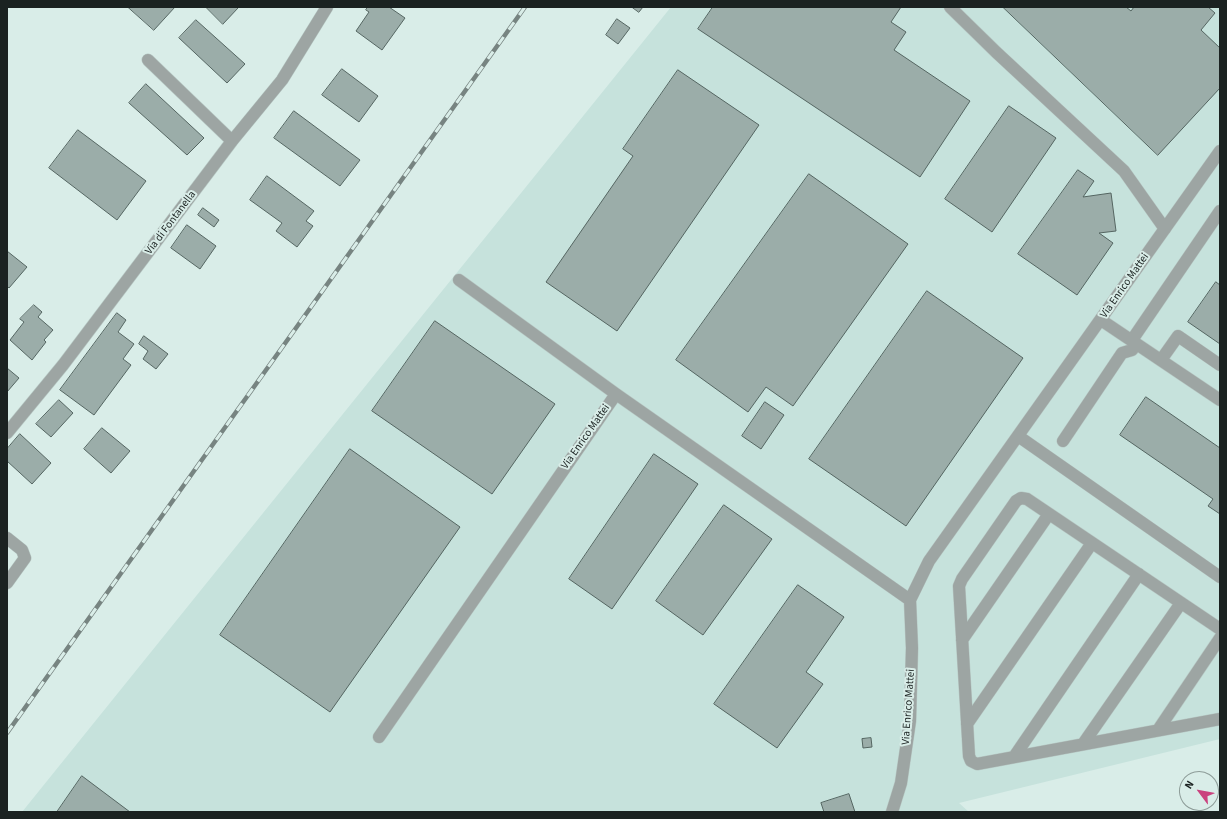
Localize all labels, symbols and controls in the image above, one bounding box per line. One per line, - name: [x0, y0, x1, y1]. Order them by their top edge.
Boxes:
- street label: Via di Fontanella: [143, 189, 199, 257]
- street label: Via Enrico Mattei: [1098, 251, 1152, 321]
- street label: Via Enrico Mattei: [559, 402, 613, 472]
- street label: Via Enrico Mattei: [900, 669, 918, 745]
- north arrow: [1179, 771, 1219, 811]
- text: N: [1181, 778, 1198, 792]

